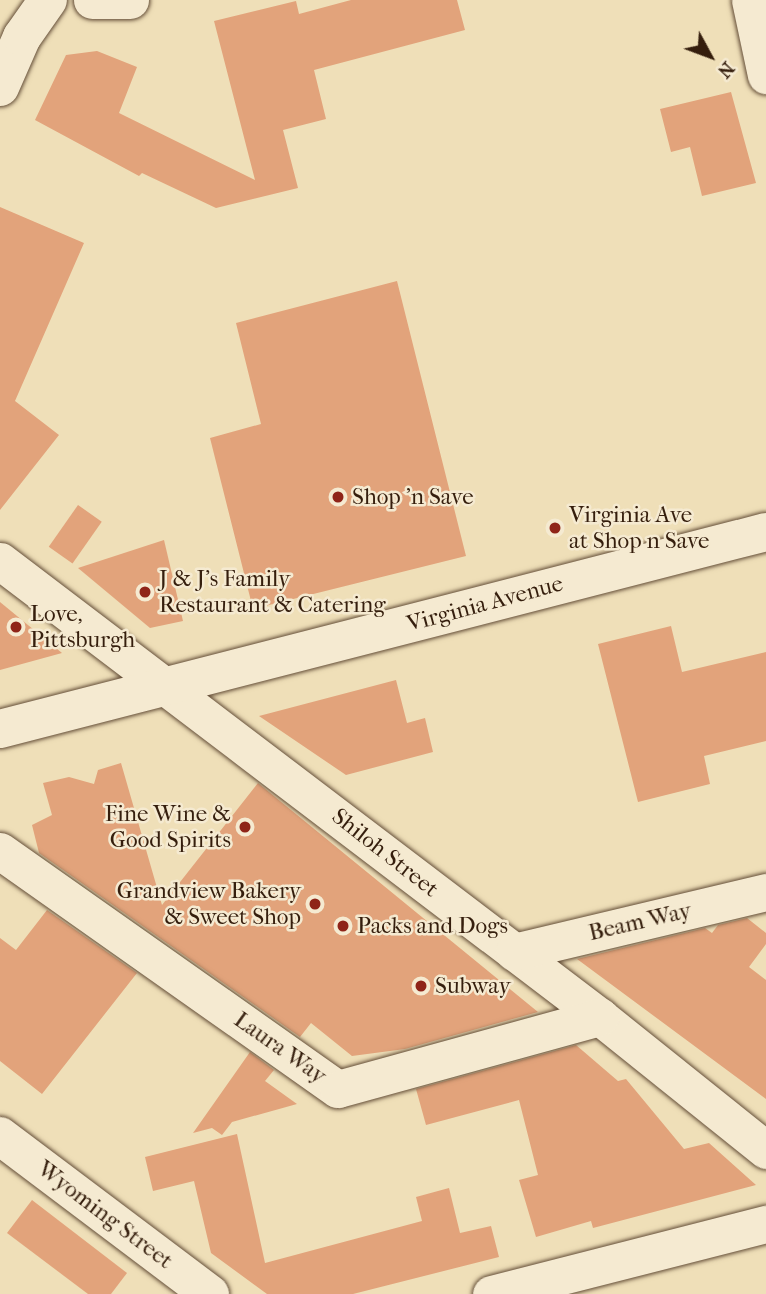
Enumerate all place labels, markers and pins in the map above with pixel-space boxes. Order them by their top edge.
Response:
place label: Shop 'n Save [352,483,474,511]
marker: Shop 'n Save [330,489,346,505]
place label: Virginia Ave at Shop n Save [569,501,709,555]
marker: Virginia Ave at Shop n Save [547,520,563,536]
place label: J & J's Family Restaurant & Catering [159,565,386,619]
marker: J & J's Family Restaurant & Catering [137,584,153,600]
place label: Love, Pittsburgh [30,600,135,654]
marker: Love, Pittsburgh [8,619,24,635]
place label: Fine Wine & Good Spirits [105,800,231,854]
marker: Fine Wine & Good Spirits [237,819,253,835]
place label: Grandview Bakery & Sweet Shop [117,877,301,931]
marker: Grandview Bakery & Sweet Shop [307,896,323,912]
place label: Packs and Dogs [357,912,508,940]
marker: Packs and Dogs [335,918,351,934]
place label: Subway [435,972,511,1000]
marker: Subway [413,978,429,994]

